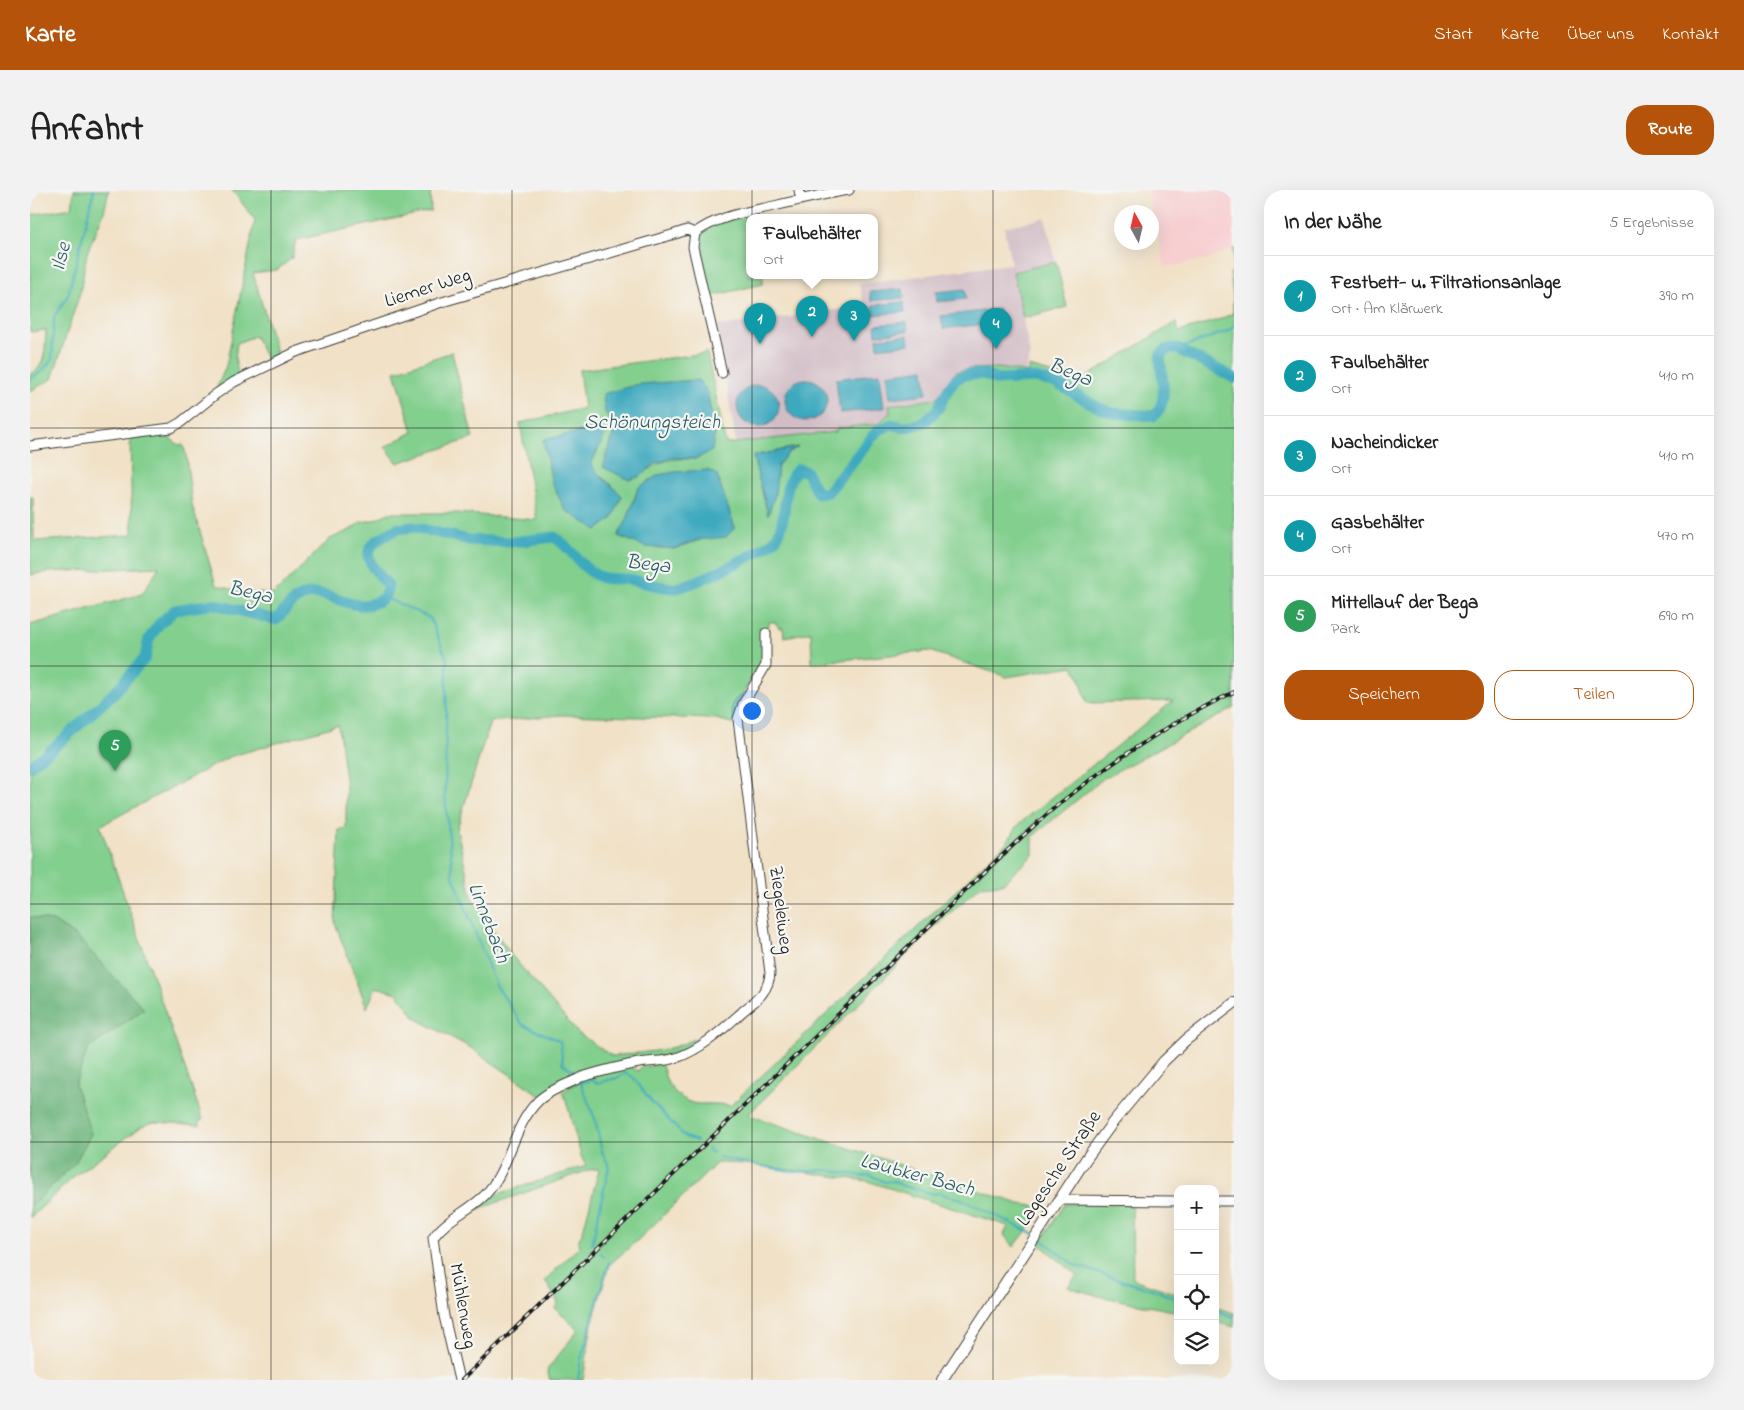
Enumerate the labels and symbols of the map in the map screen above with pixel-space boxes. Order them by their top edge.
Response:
north arrow [1114,205,1159,250]
water label: Ilse [44,238,80,274]
street label: Liemer Weg [381,261,475,318]
pin: 2 [796,296,828,337]
pin: 3 [838,300,870,341]
pin: 1 [744,303,776,344]
pin: 4 [980,308,1012,349]
water label: Bega [1043,351,1097,396]
water label: Schönungsteich [584,408,721,439]
water label: Bega [624,547,672,584]
water label: Bega [225,573,276,614]
your location [739,698,765,724]
pin: 5 [99,730,131,771]
street label: Ziegeleiweg [759,864,800,956]
water label: Linnebach [459,879,517,968]
street label: Lagesche Straße [1010,1105,1111,1233]
water label: Laubker Bach [857,1146,978,1206]
street label: Mühlenweg [439,1261,484,1351]

